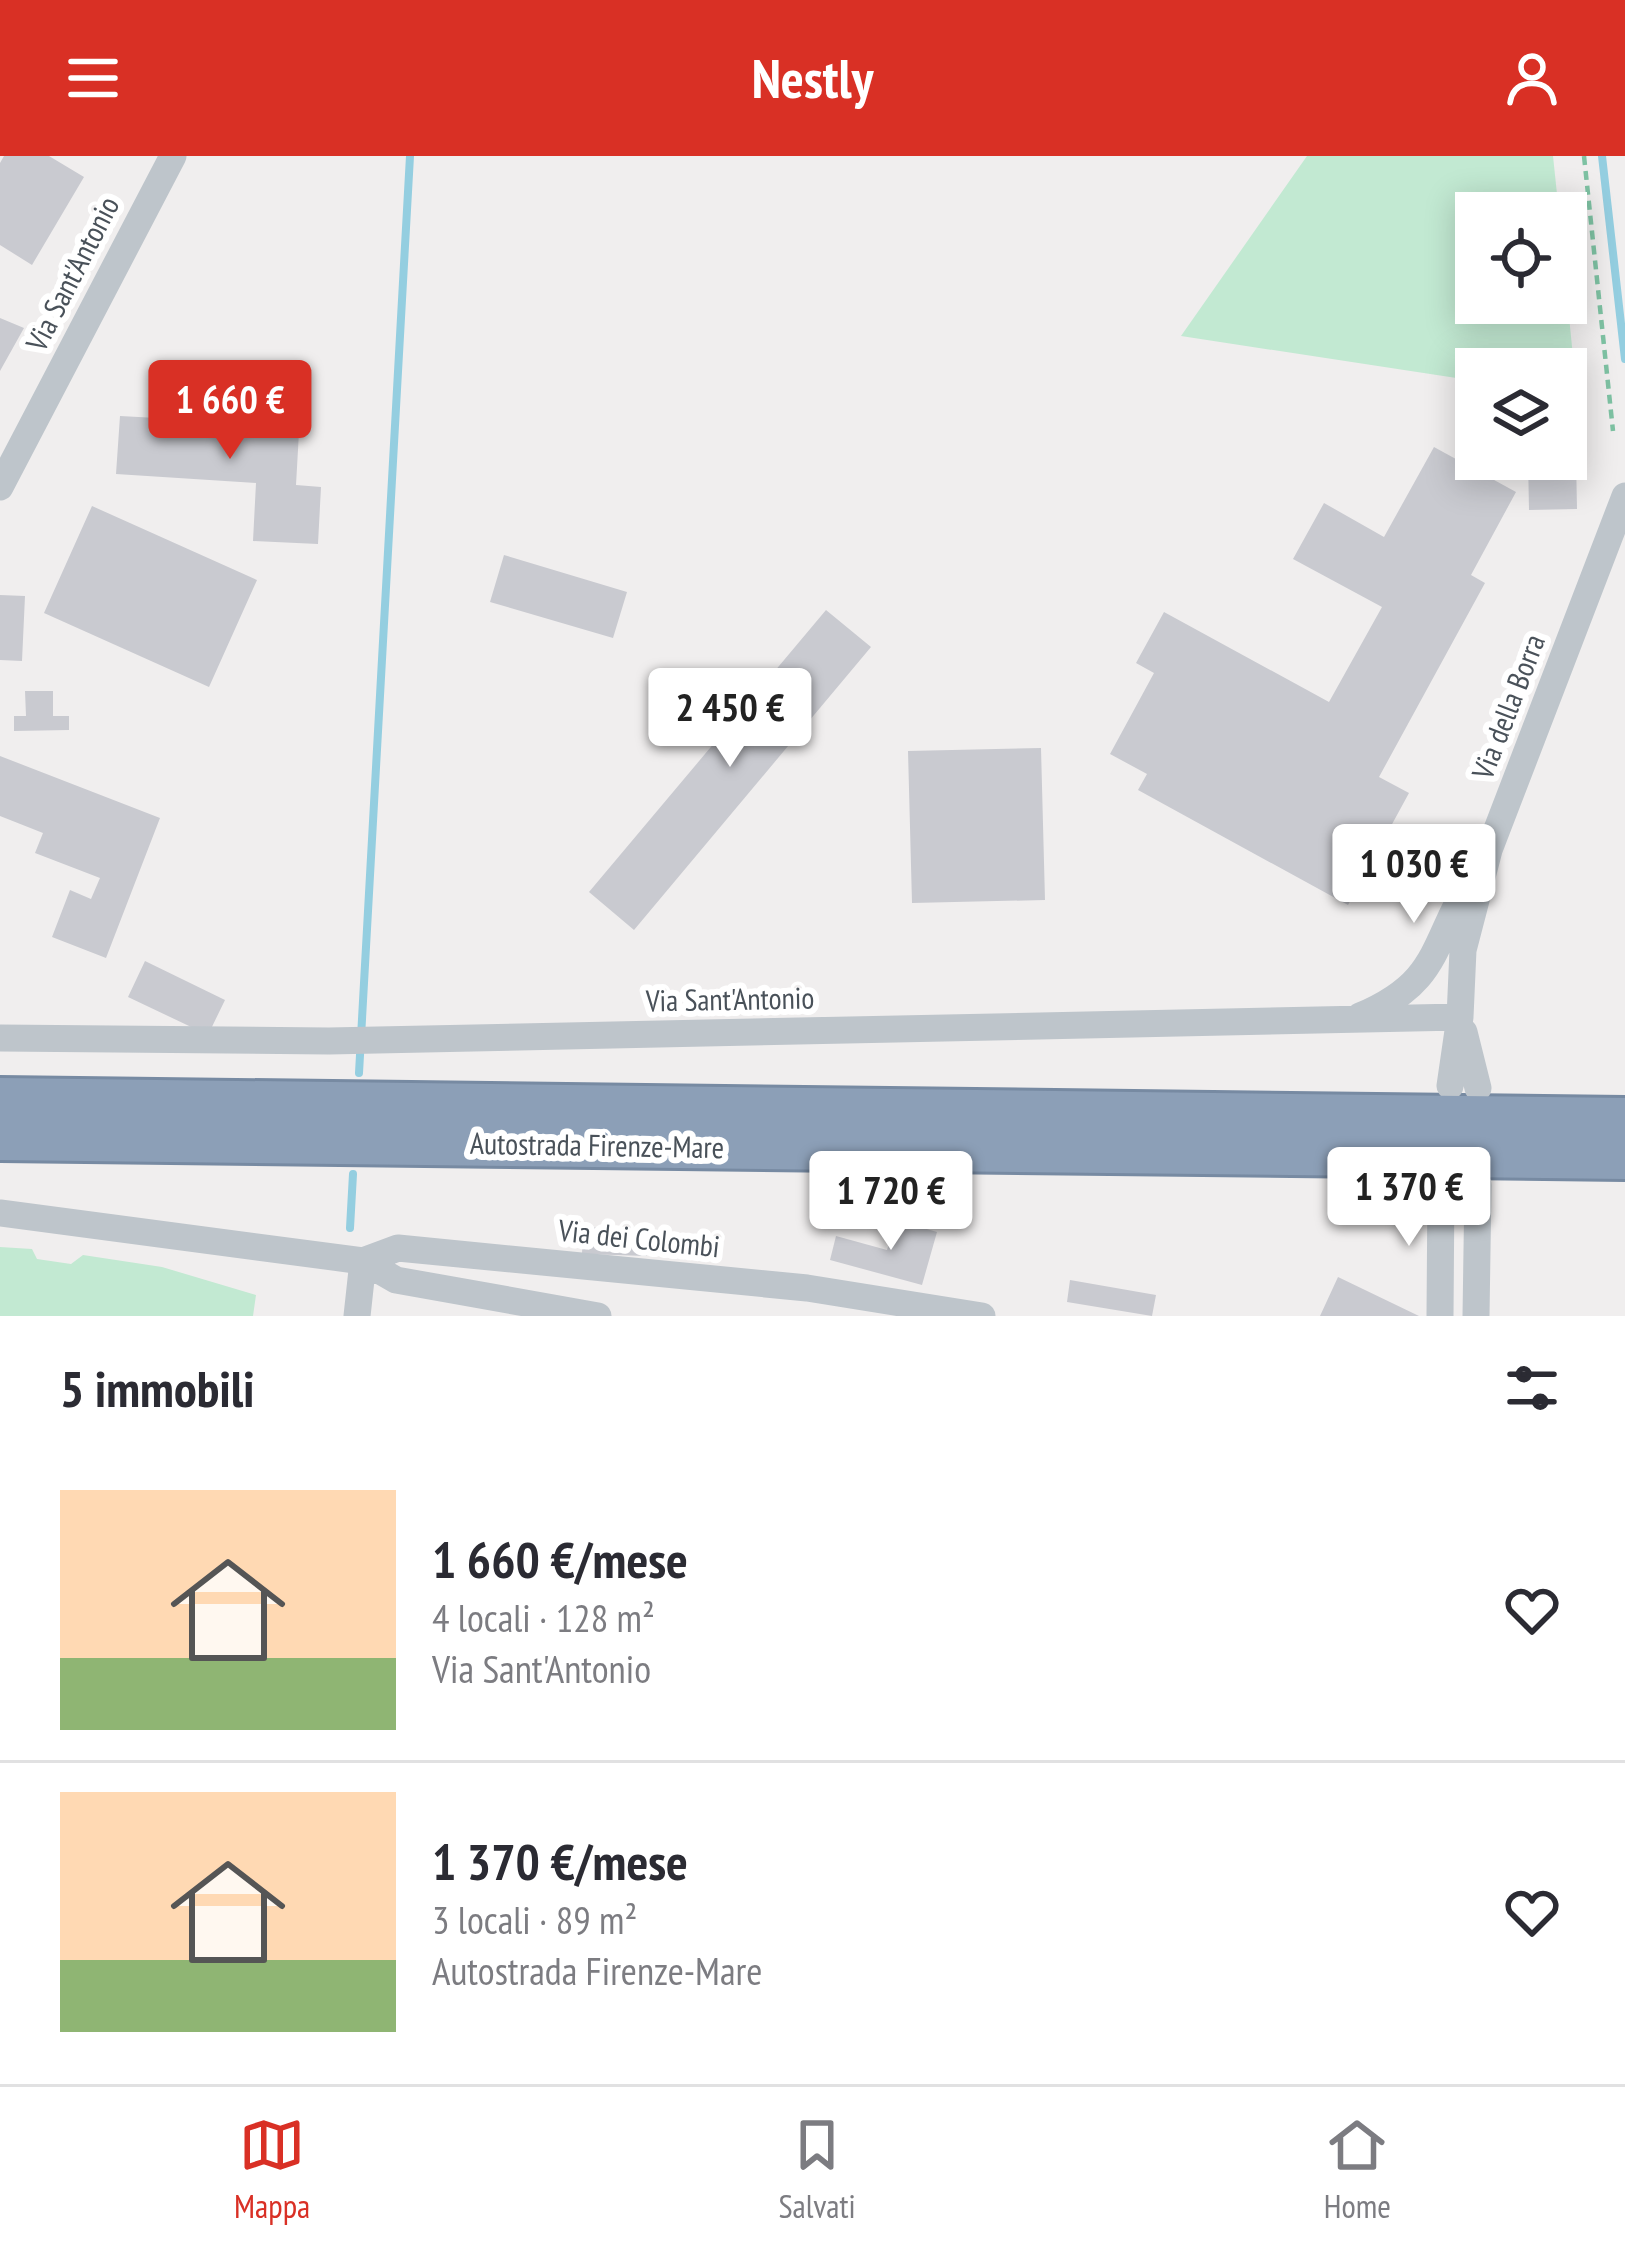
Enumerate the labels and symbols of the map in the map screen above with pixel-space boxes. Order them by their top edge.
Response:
street label: Via Sant'Antonio [16,189,127,358]
pin: 1 660 € [119,360,341,462]
street label: Via della Borra [1462,629,1553,785]
pin: 2 450 € [619,668,841,770]
pin: 1 030 € [1303,824,1525,926]
street label: Via Sant'Antonio [644,978,815,1019]
street label: Autostrada Firenze-Mare [470,1123,724,1166]
pin: 1 370 € [1298,1147,1520,1249]
pin: 1 720 € [780,1151,1002,1253]
street label: Via dei Colombi [556,1210,722,1265]

